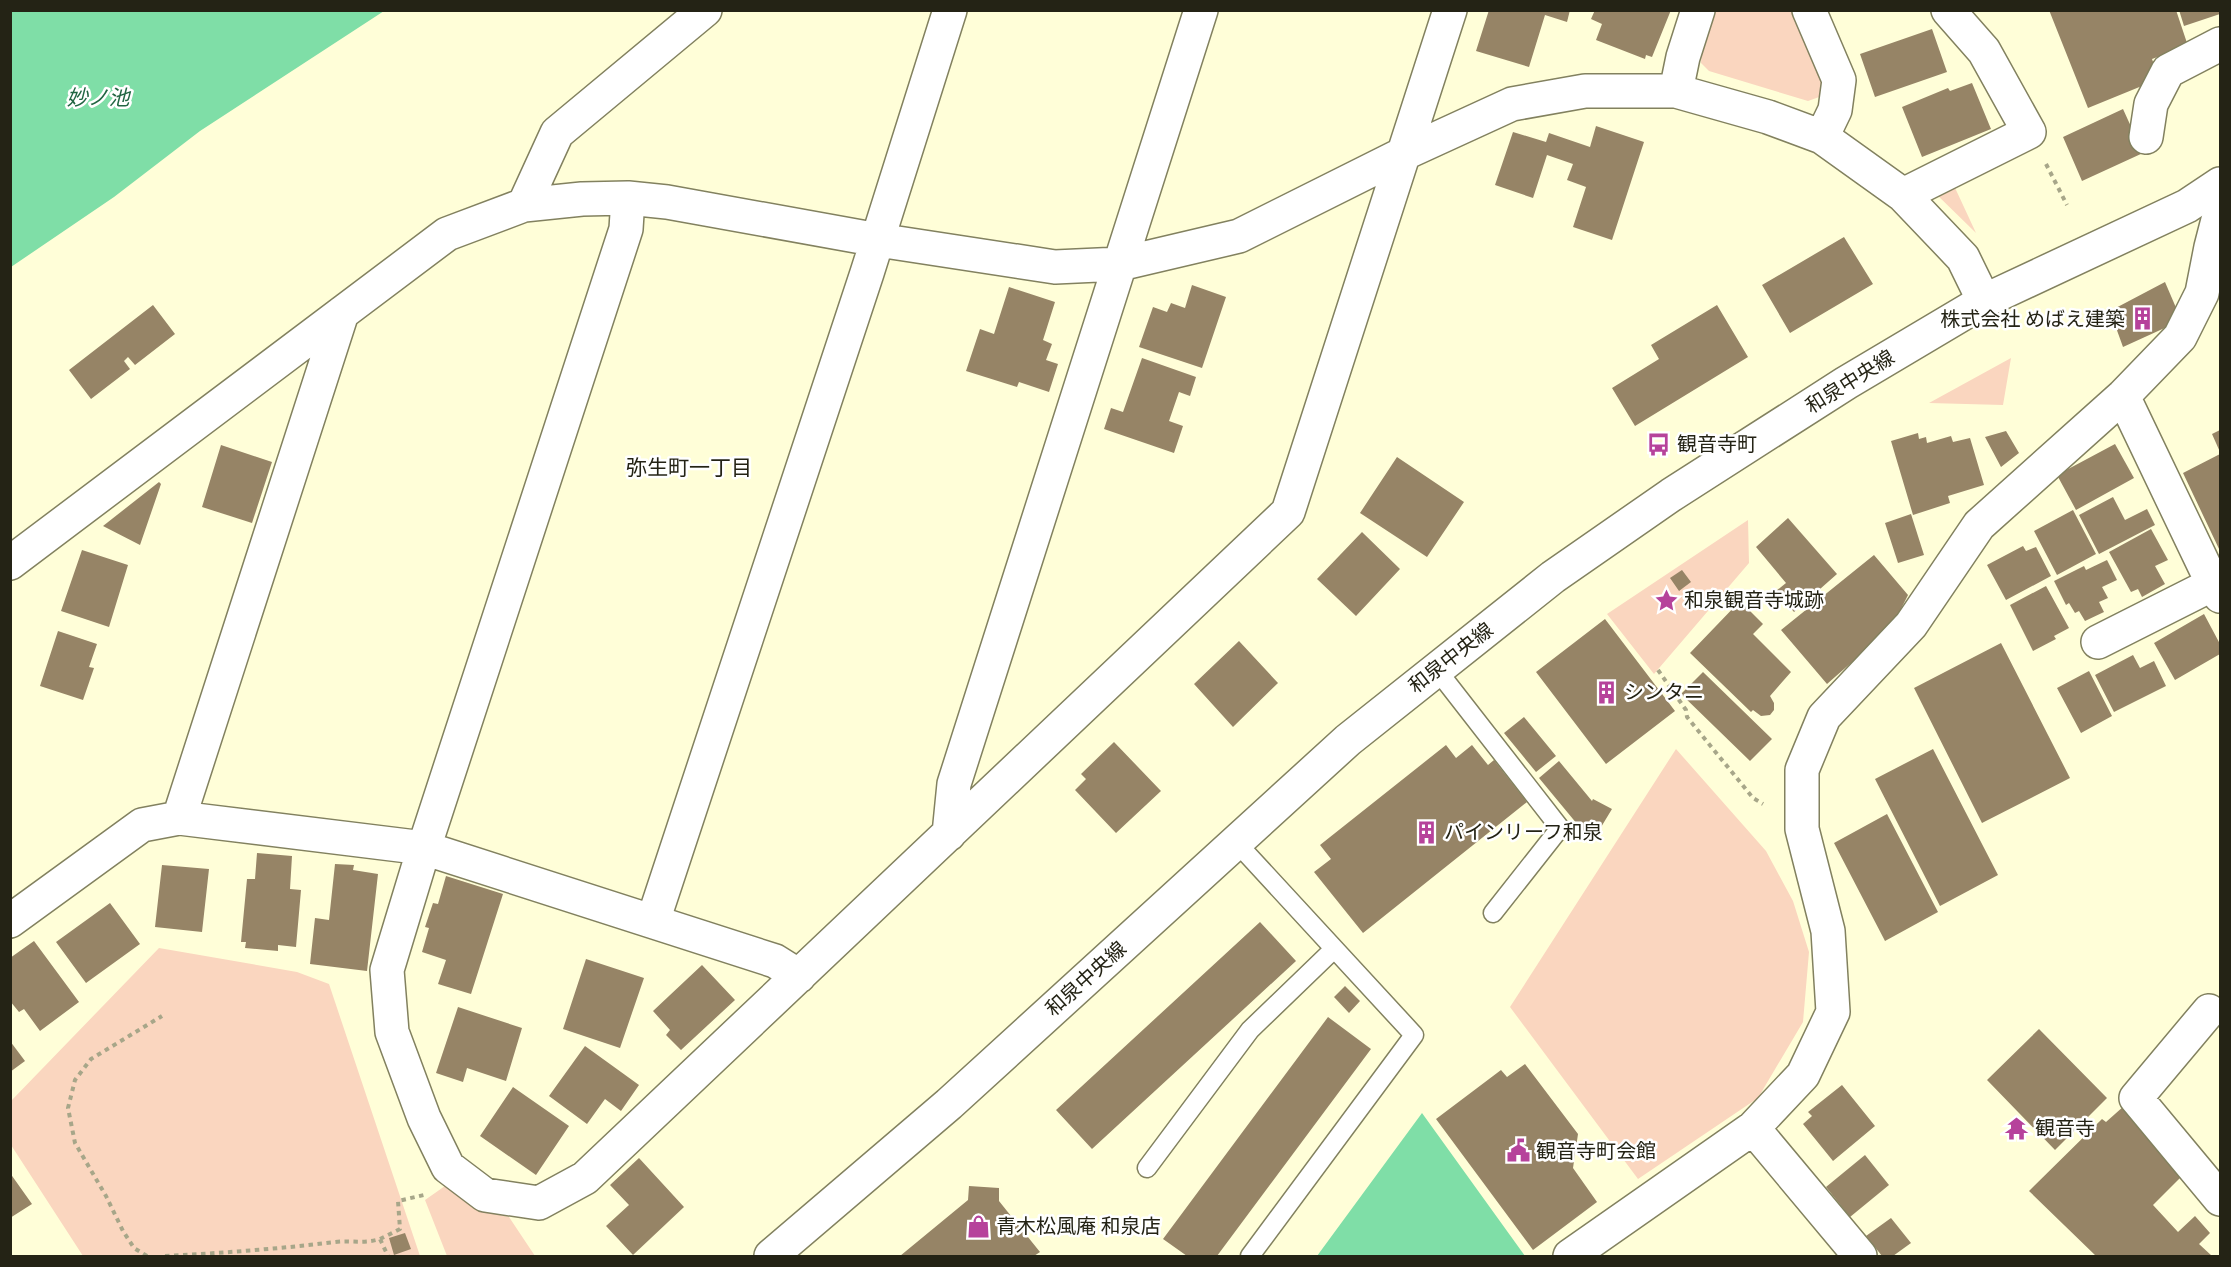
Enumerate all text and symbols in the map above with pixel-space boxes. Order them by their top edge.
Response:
water label: 妙ノ池 [67,86,131,110]
building icon: 株式会社 めばえ建築 [2130,306,2156,332]
place label: 株式会社 めばえ建築 [1940,308,2125,331]
street label: 和泉中央線 [1802,346,1898,418]
bus stop icon: 観音寺町 [1646,431,1672,457]
place label: 観音寺町 [1677,433,1757,456]
district label: 弥生町一丁目 [626,456,752,480]
place icon: 和泉観音寺城跡 [1653,587,1679,613]
place label: 和泉観音寺城跡 [1684,589,1824,612]
street label: 和泉中央線 [1405,618,1497,698]
building icon: シンタニ [1593,679,1619,705]
place label: シンタニ [1624,681,1704,704]
building icon: パインリーフ和泉 [1413,819,1439,845]
place label: パインリーフ和泉 [1444,821,1603,844]
street label: 和泉中央線 [1041,937,1131,1021]
temple icon: 観音寺 [2004,1115,2030,1141]
place label: 観音寺 [2035,1117,2095,1140]
public building icon: 観音寺町会館 [1505,1138,1531,1164]
place label: 観音寺町会館 [1536,1140,1656,1163]
shop icon: 青木松風庵 和泉店 [965,1213,991,1239]
place label: 青木松風庵 和泉店 [996,1215,1161,1238]

